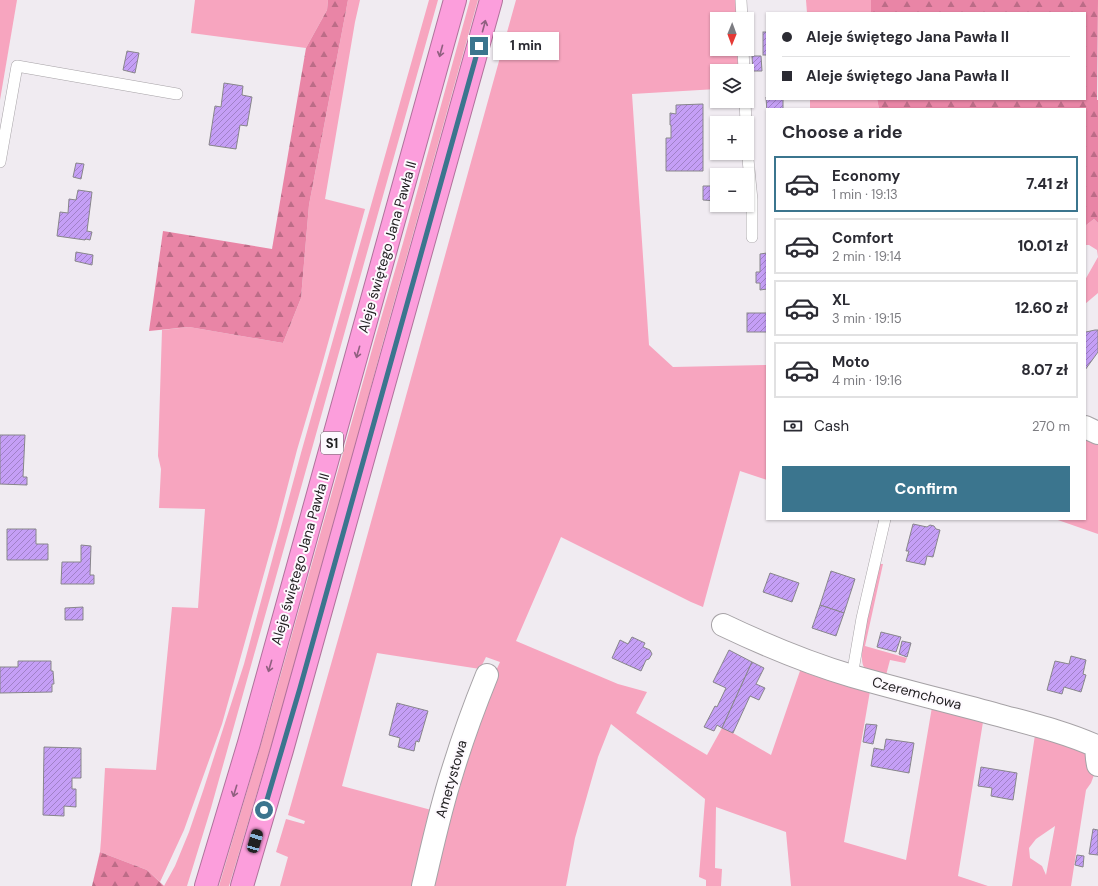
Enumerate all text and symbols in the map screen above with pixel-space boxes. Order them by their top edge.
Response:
north arrow [710,12,754,56]
map controls [710,12,754,212]
one-way arrow [481,20,488,33]
text: Aleje świętego Jana Pawła II [806,27,1009,47]
callout: 1 min [493,32,559,60]
route end [470,37,488,55]
text: 1 min [510,37,542,54]
one-way arrow [437,44,444,57]
button: layers [710,64,754,108]
text: Aleje świętego Jana Pawła II [806,66,1009,86]
button: + [710,116,754,160]
text: Choose a ride [782,120,903,144]
street label: Aleje świętego Jana Pawła II [354,159,420,335]
icon: car [784,166,820,202]
text: Economy [832,166,900,186]
button: − [710,168,754,212]
text: 7.41 zł [1026,174,1068,194]
text: 1 min · 19:13 [832,186,898,203]
icon: car [784,228,820,264]
text: Comfort [832,228,893,248]
text: 10.01 zł [1018,236,1068,256]
text: 2 min · 19:14 [832,248,901,265]
icon: car [784,290,820,326]
text: XL [832,290,850,310]
text: 12.60 zł [1015,298,1068,318]
text: 3 min · 19:15 [832,310,902,327]
one-way arrow [353,345,361,358]
icon: car [784,352,820,388]
text: Moto [832,352,870,372]
text: 8.07 zł [1021,360,1068,380]
text: 4 min · 19:16 [832,372,902,389]
icon: cash [782,415,804,437]
text: Cash [814,416,849,436]
text: 270 m [1032,418,1070,435]
road number: S1 [321,432,343,454]
button: Confirm [782,466,1070,512]
street label: Aleje świętego Jana Pawła II [267,471,333,647]
one-way arrow [266,659,273,672]
street label: Czeremchowa [870,672,964,714]
street label: Ametystowa [431,738,471,820]
one-way arrow [231,784,238,797]
route start [255,801,273,819]
car [246,828,264,854]

